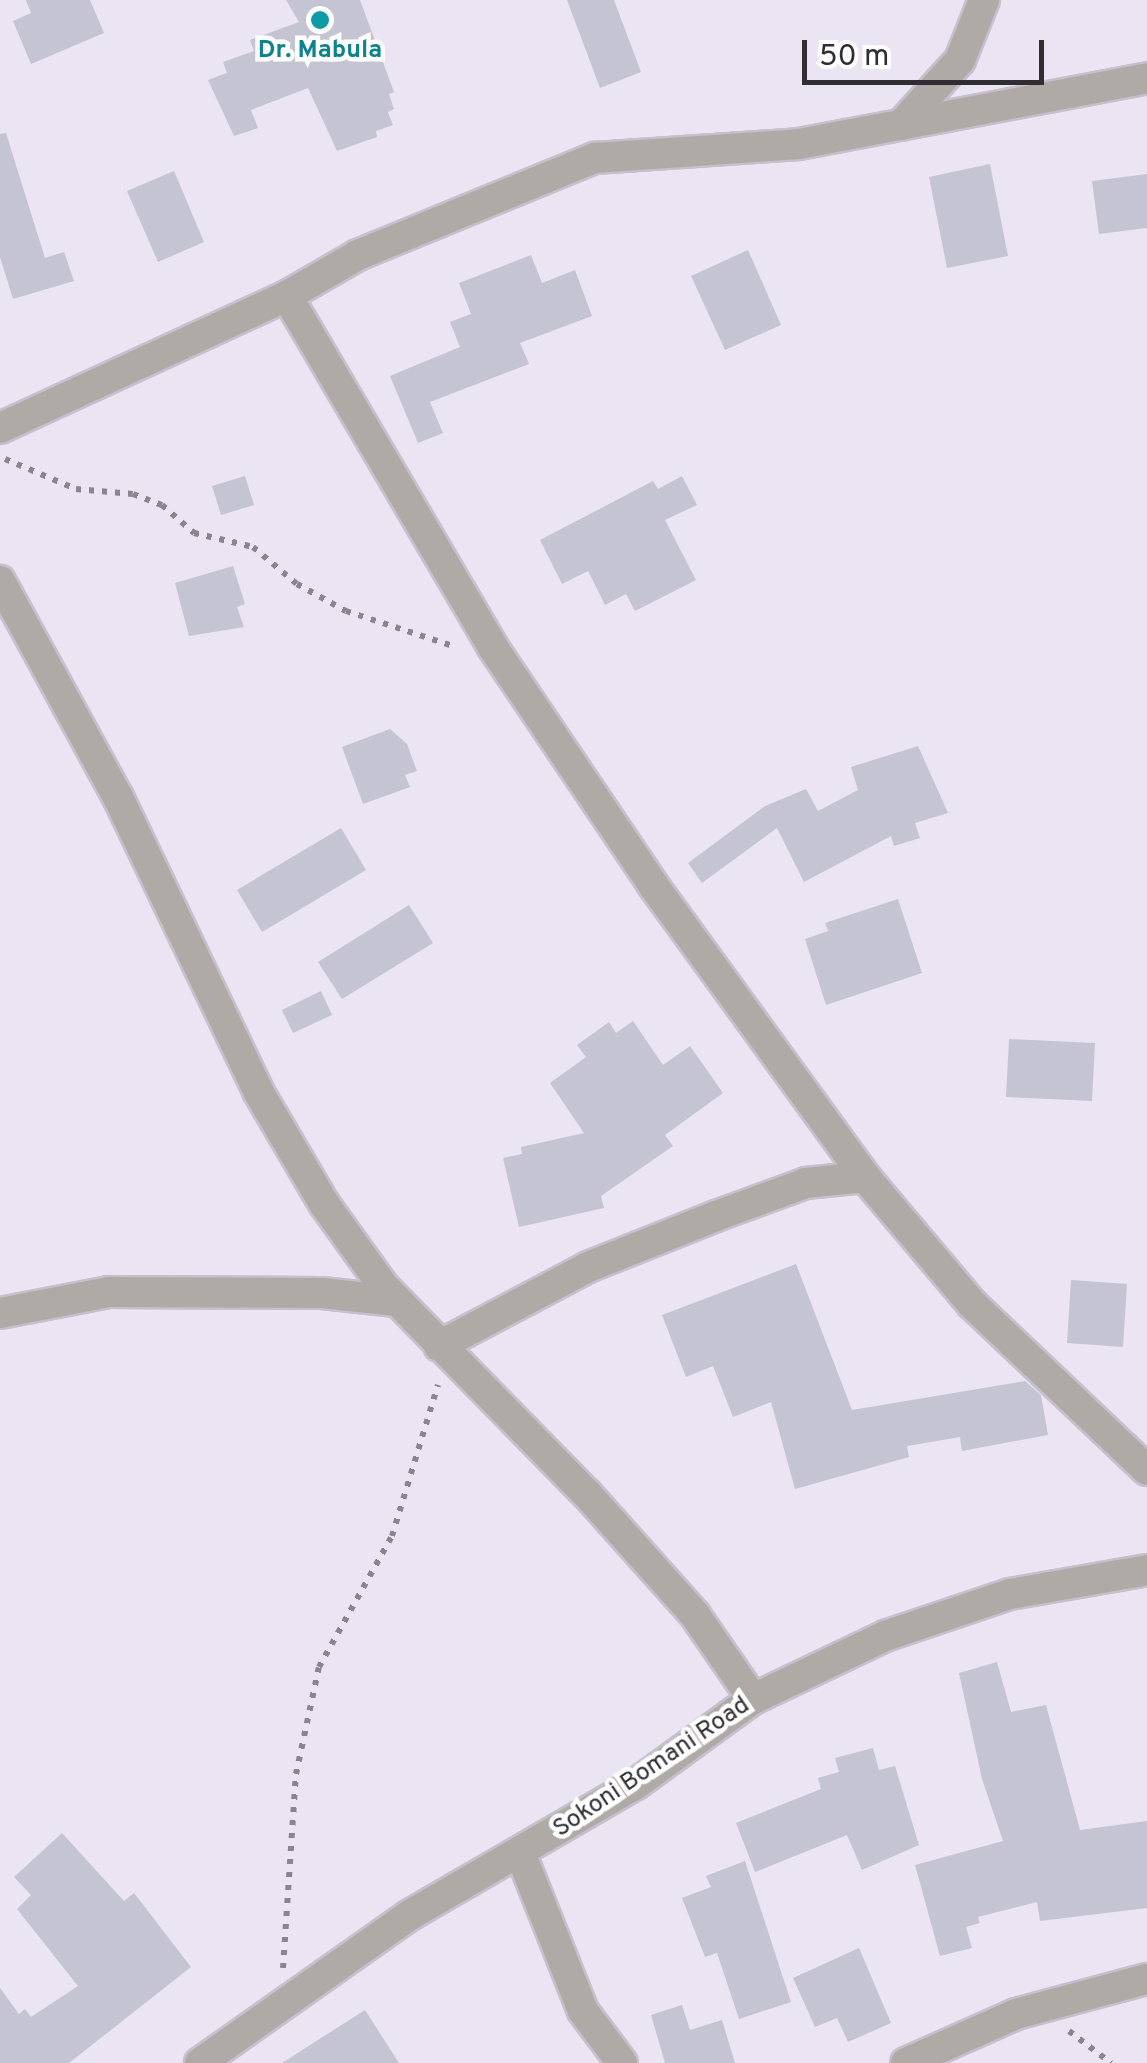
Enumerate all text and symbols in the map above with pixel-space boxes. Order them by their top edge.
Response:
marker: Dr. Mabula [309,9,331,31]
scale bar [807,20,1050,82]
place label: Dr. Mabula [258,36,382,66]
text: 50 m [819,39,889,76]
street label: Sokoni Bomani Road [548,1691,756,1845]

